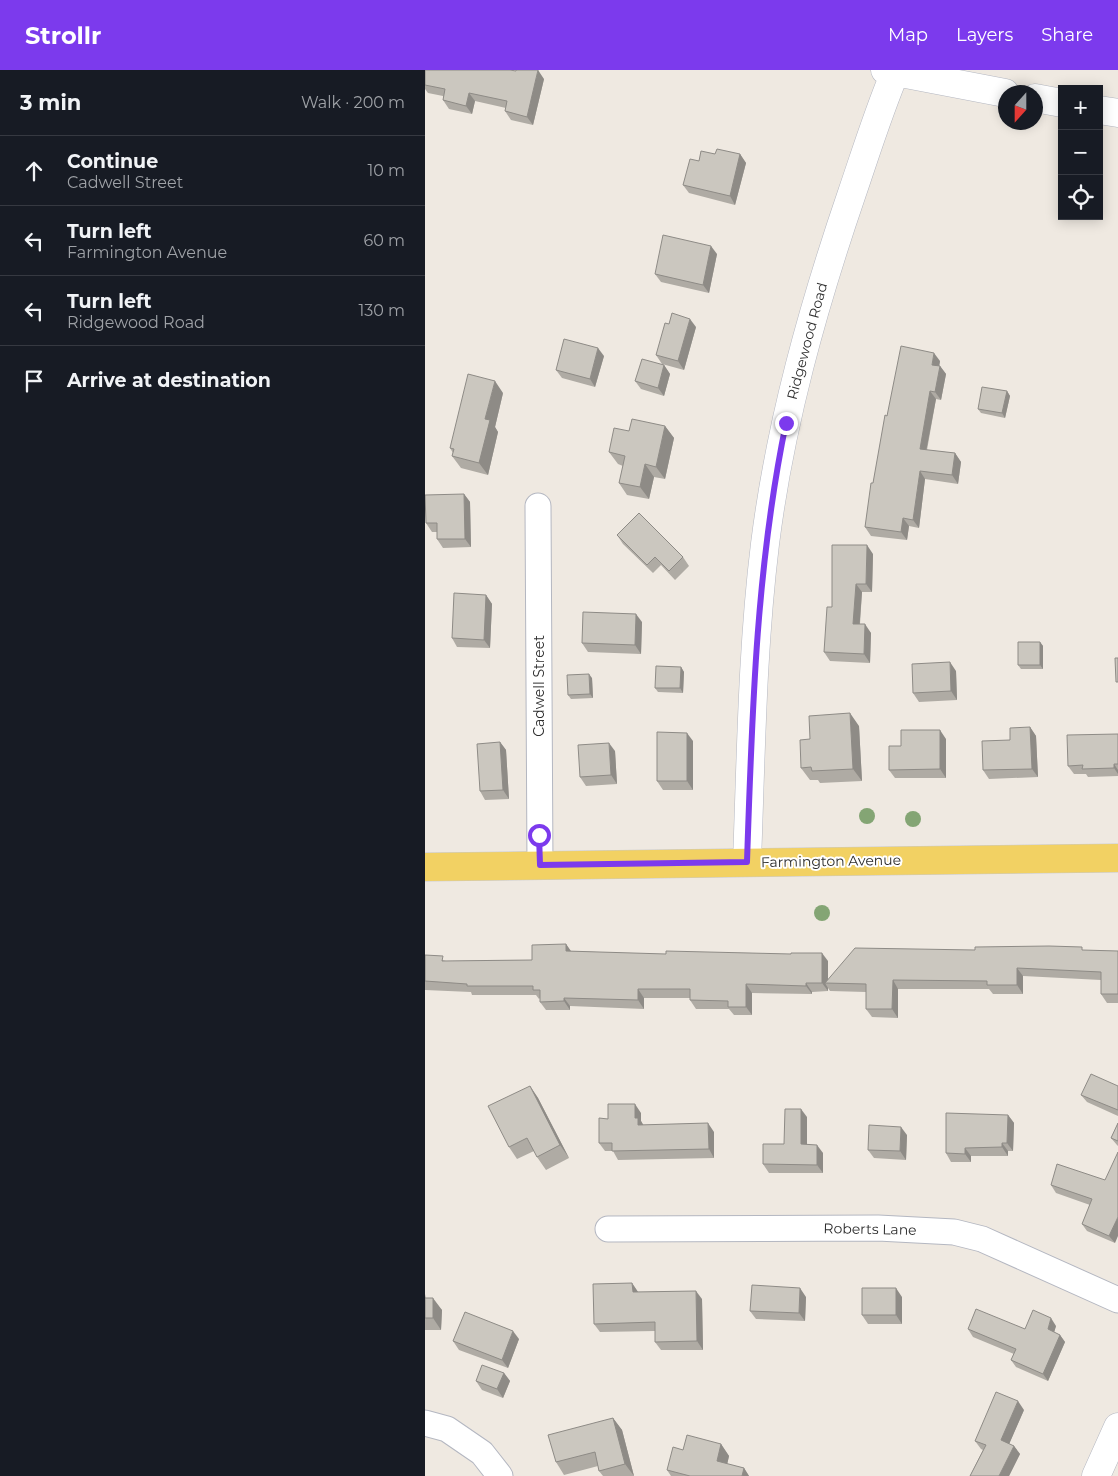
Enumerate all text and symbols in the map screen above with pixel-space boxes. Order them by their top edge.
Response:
text: Strollr [25,21,101,50]
text: Map [888,24,928,46]
text: Layers [956,24,1013,46]
text: Share [1041,24,1093,46]
north arrow [998,85,1043,130]
map controls [1058,85,1103,220]
button: + [1058,85,1103,130]
text: 3 min [20,90,81,115]
text: Walk · 200 m [301,93,405,112]
button: − [1058,130,1103,175]
text: Continue [67,150,158,173]
icon: ahead [20,157,48,185]
text: 10 m [367,161,405,180]
text: Cadwell Street [67,173,183,192]
button: locate [1058,175,1103,220]
text: Turn left [67,220,152,243]
icon: left [20,227,48,255]
text: 60 m [363,231,405,250]
text: Farmington Avenue [67,243,227,262]
street label: Ridgewood Road [783,280,831,402]
text: Turn left [67,290,152,313]
icon: left [20,297,48,325]
text: 130 m [358,301,405,320]
text: Ridgewood Road [67,313,205,332]
icon: arrive [20,367,48,395]
text: Arrive at destination [67,369,271,392]
route end [775,412,798,435]
street label: Cadwell Street [530,635,548,737]
route start [528,824,551,847]
street label: Farmington Avenue [761,851,901,871]
street label: Roberts Lane [823,1219,917,1239]

